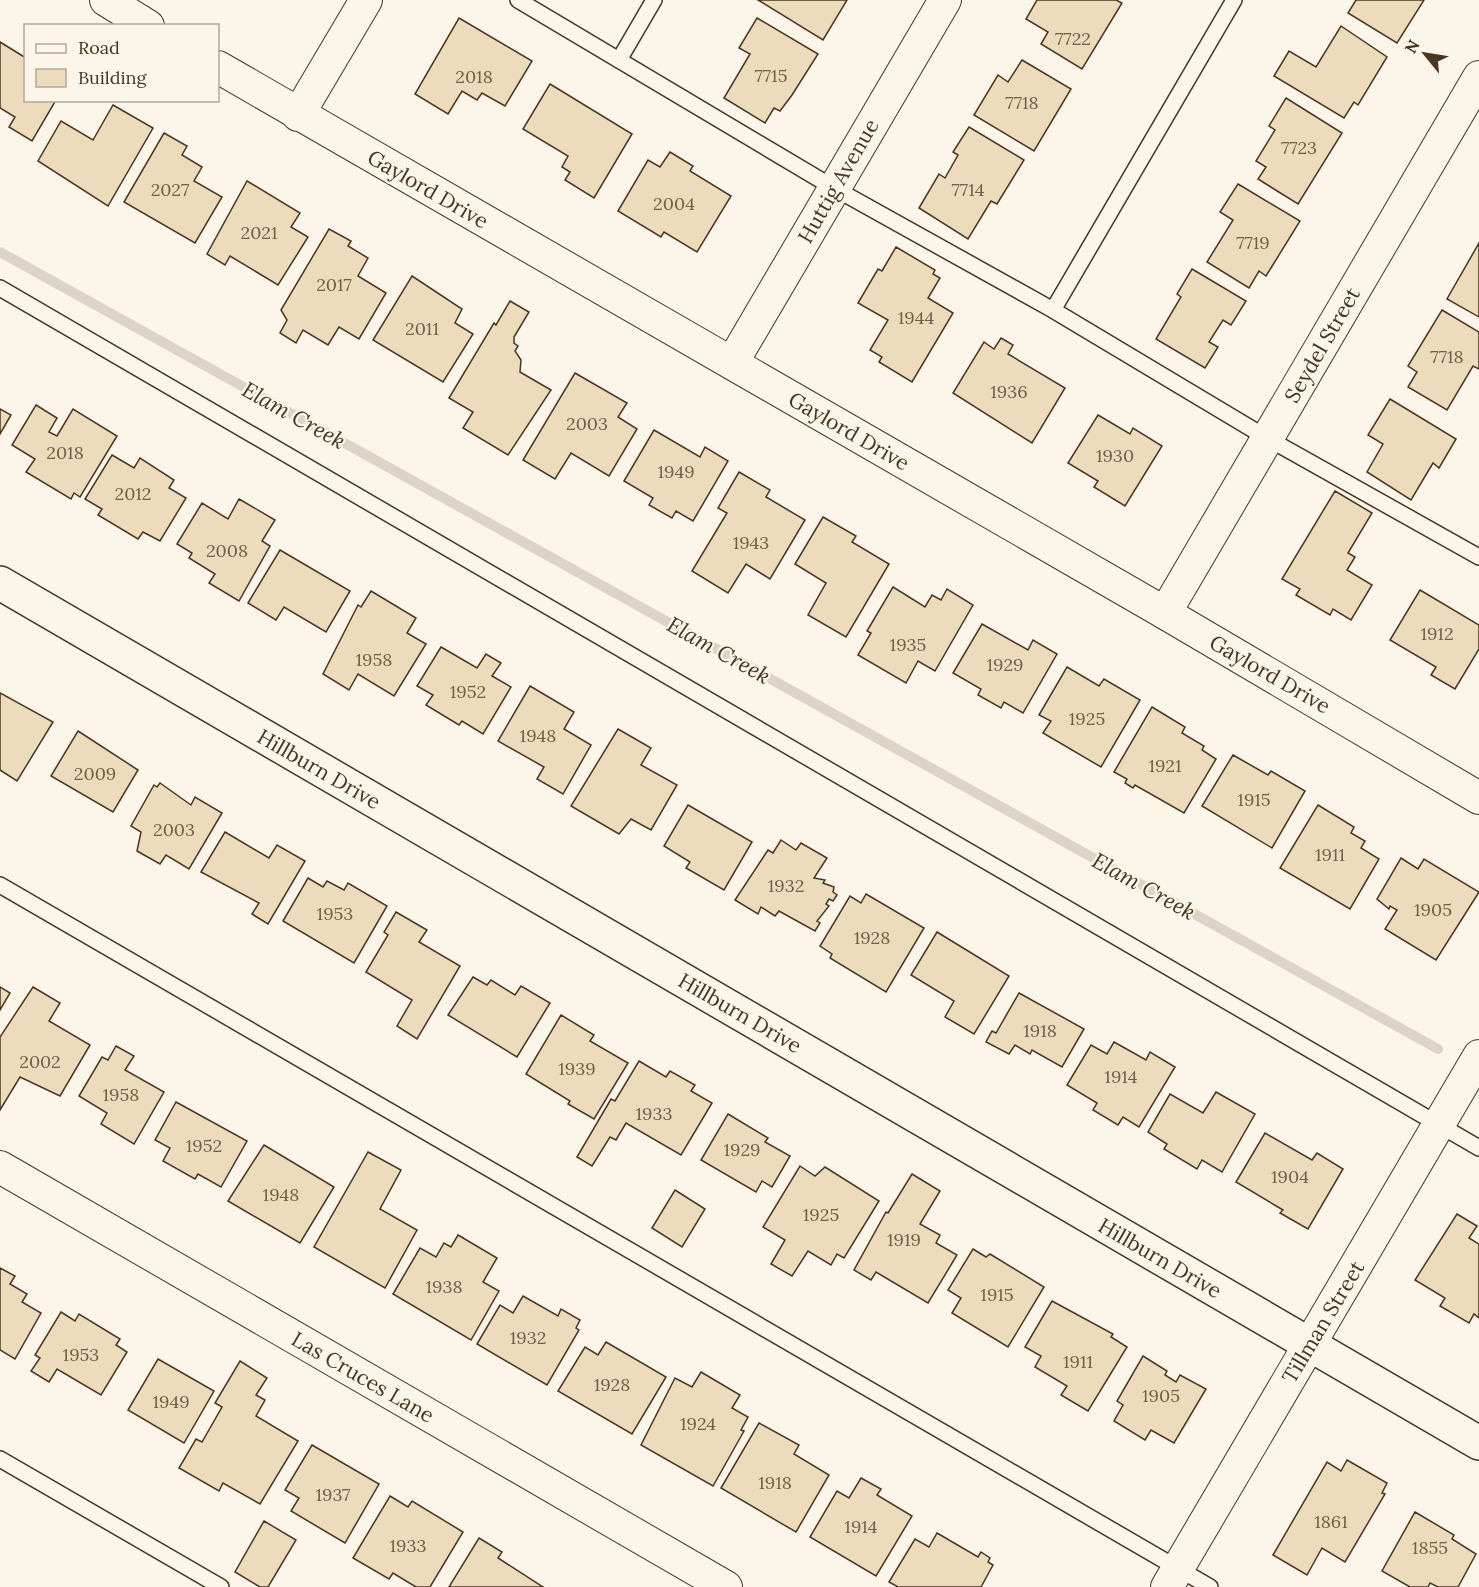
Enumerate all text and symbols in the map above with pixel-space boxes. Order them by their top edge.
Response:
legend [24,24,219,102]
north arrow [1395,24,1455,84]
house number: 7722 [1055,27,1091,50]
text: Road [78,36,120,59]
text: N [1400,36,1424,57]
house number: 7715 [755,64,787,87]
house number: 2018 [455,65,493,88]
text: Building [78,66,148,89]
house number: 7718 [1005,91,1039,114]
street label: Huttig Avenue [791,114,885,248]
house number: 7723 [1281,136,1317,159]
street label: Gaylord Drive [363,144,493,234]
house number: 2027 [151,178,189,201]
house number: 7714 [952,178,985,201]
house number: 2004 [653,192,695,215]
house number: 2021 [241,221,277,244]
house number: 7719 [1236,231,1270,254]
house number: 2017 [316,273,352,296]
street label: Seydel Street [1278,282,1366,408]
house number: 1944 [898,306,934,329]
house number: 2011 [405,317,439,340]
house number: 7718 [1430,345,1464,368]
water label: Elam Creek [237,375,351,455]
house number: 1936 [990,380,1028,403]
street label: Gaylord Drive [784,386,914,476]
house number: 2003 [566,412,608,435]
house number: 2018 [46,441,84,464]
house number: 1930 [1096,444,1134,467]
house number: 1949 [657,460,695,483]
house number: 2012 [114,482,152,505]
house number: 1943 [733,531,769,554]
house number: 2008 [206,539,248,562]
water label: Elam Creek [662,610,776,690]
house number: 1912 [1420,622,1454,645]
street label: Gaylord Drive [1205,629,1335,719]
house number: 1935 [890,633,926,656]
house number: 1958 [356,648,392,671]
house number: 1929 [986,653,1024,676]
house number: 1952 [450,680,486,703]
house number: 1925 [1069,707,1105,730]
street label: Hillburn Drive [252,723,386,815]
house number: 1948 [520,724,556,747]
house number: 1921 [1148,754,1182,777]
house number: 2009 [74,762,116,785]
house number: 1915 [1237,788,1271,811]
house number: 2003 [153,818,195,841]
house number: 1911 [1315,843,1345,866]
water label: Elam Creek [1087,846,1201,926]
house number: 1932 [768,874,804,897]
house number: 1905 [1414,898,1452,921]
house number: 1953 [317,902,353,925]
house number: 1928 [854,926,890,949]
street label: Hillburn Drive [673,967,807,1059]
house number: 1918 [1023,1019,1057,1042]
house number: 2002 [19,1050,61,1073]
house number: 1939 [558,1057,596,1080]
house number: 1914 [1104,1065,1138,1088]
house number: 1958 [103,1083,139,1106]
house number: 1933 [635,1102,673,1125]
house number: 1952 [186,1134,222,1157]
house number: 1929 [723,1138,761,1161]
house number: 1904 [1271,1165,1309,1188]
house number: 1948 [263,1183,299,1206]
house number: 1925 [803,1203,839,1226]
street label: Hillburn Drive [1093,1212,1227,1304]
house number: 1919 [887,1228,921,1251]
street label: Tillman Street [1276,1255,1371,1388]
house number: 1938 [425,1275,463,1298]
house number: 1915 [980,1283,1014,1306]
street label: Las Cruces Lane [287,1325,439,1429]
house number: 1932 [510,1326,546,1349]
house number: 1953 [63,1343,99,1366]
house number: 1911 [1063,1350,1093,1373]
house number: 1928 [594,1373,630,1396]
house number: 1905 [1142,1384,1180,1407]
house number: 1949 [152,1390,190,1413]
house number: 1924 [680,1412,716,1435]
house number: 1918 [758,1471,792,1494]
house number: 1937 [316,1483,350,1506]
house number: 1861 [1314,1510,1348,1533]
house number: 1914 [844,1515,878,1538]
house number: 1933 [389,1534,427,1557]
house number: 1855 [1412,1536,1448,1559]

